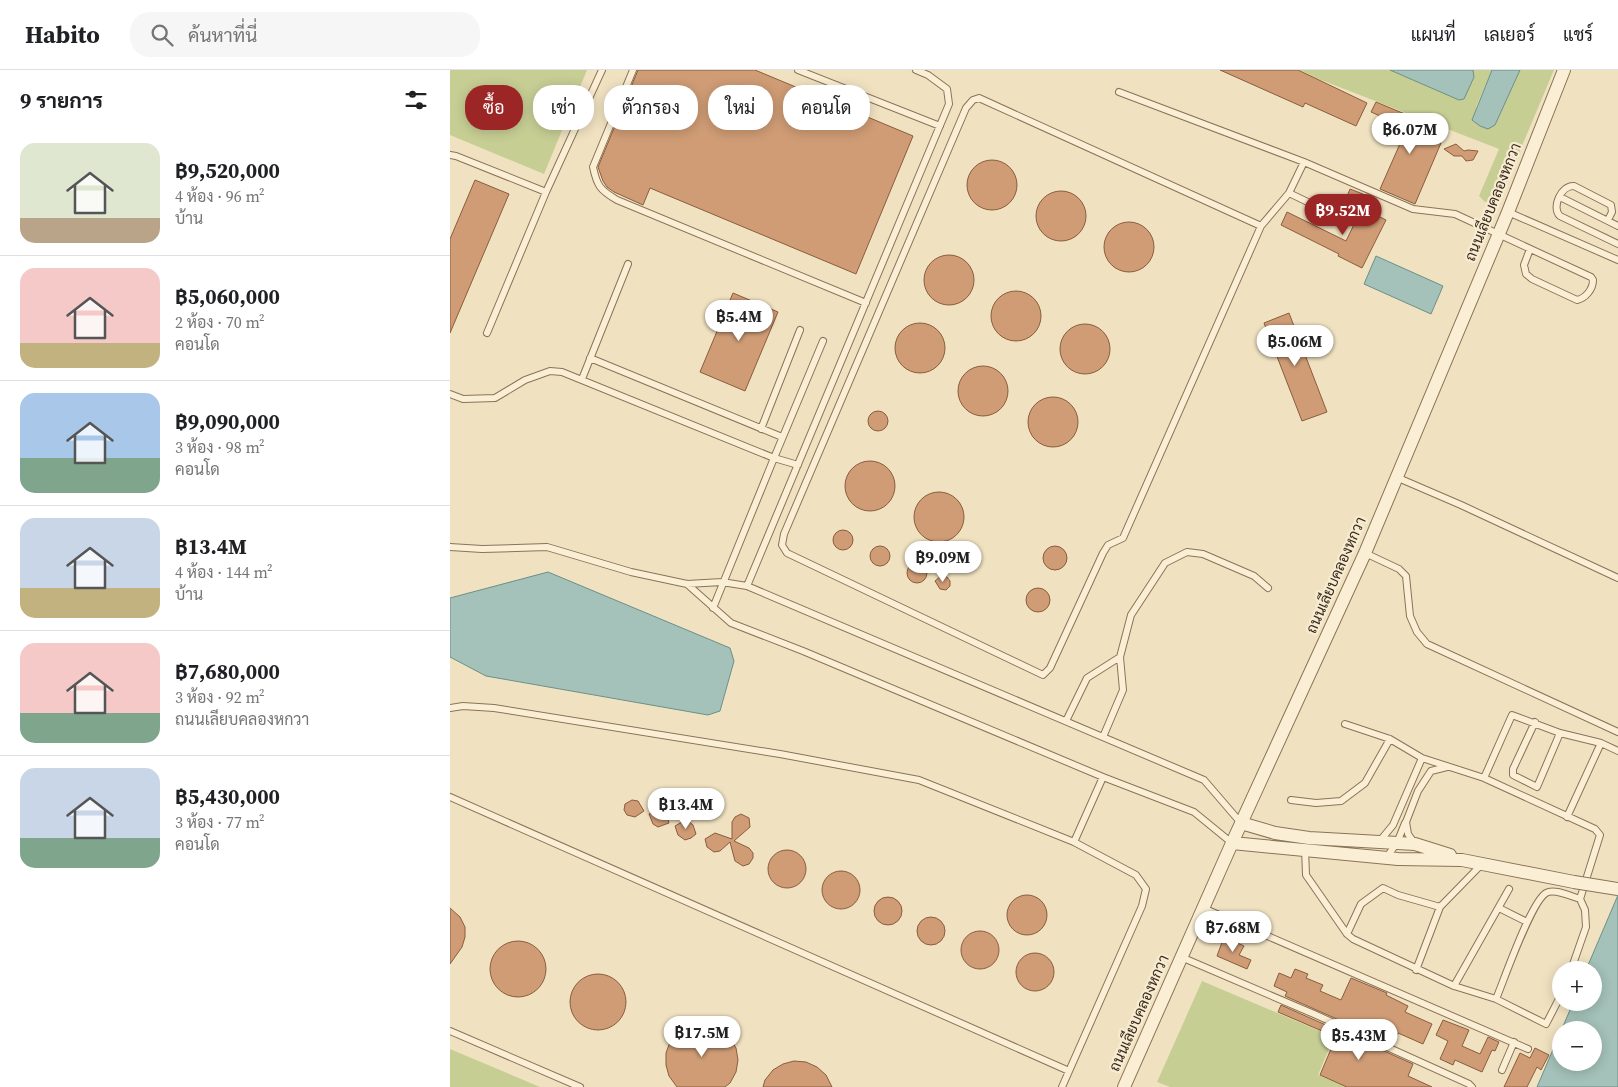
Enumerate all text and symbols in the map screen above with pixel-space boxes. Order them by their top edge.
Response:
search box [130,12,480,57]
text: Habito [25,18,100,51]
icon: search [148,21,176,49]
text: ค้นหาที่นี่ [188,22,257,48]
text: แผนที่ [1411,22,1456,47]
text: เลเยอร์ [1484,22,1535,47]
text: แชร์ [1563,22,1593,47]
chip: ซื้อ [465,85,523,130]
chip: เช่า [533,85,594,130]
chip: ตัวกรอง [604,85,698,130]
chip: ใหม่ [708,85,773,130]
chip: คอนโด [783,85,870,130]
text: 9 รายการ [20,86,103,115]
icon: filters [402,86,430,114]
pin: ฿6.07M [1369,112,1451,155]
text: ฿6.07M [1383,118,1437,140]
street label: ถนนเลียบคลองหกวา [1459,139,1526,264]
text: ฿9,520,000 [175,156,280,185]
icon: home [60,163,120,223]
text: 4 ห้อง · 96 m² [175,185,265,207]
pin: ฿9.52M [1302,194,1384,236]
text: ฿9.52M [1316,199,1370,221]
text: บ้าน [175,207,203,229]
text: ฿5,060,000 [175,282,280,311]
icon: home [60,288,120,348]
pin: ฿5.4M [704,300,774,342]
text: ฿5.4M [716,305,762,327]
text: 2 ห้อง · 70 m² [175,311,265,333]
pin: ฿5.06M [1254,324,1336,367]
text: ฿5.06M [1268,330,1322,352]
text: คอนโด [175,333,220,355]
text: ฿9,090,000 [175,407,280,436]
icon: home [60,413,120,473]
text: 3 ห้อง · 98 m² [175,436,265,458]
text: คอนโด [175,458,220,480]
street label: ถนนเลียบคลองหกวา [1300,513,1371,637]
text: ฿13.4M [175,532,247,561]
icon: home [60,538,120,598]
pin: ฿9.09M [902,540,984,583]
text: ฿9.09M [916,546,970,568]
text: 4 ห้อง · 144 m² [175,561,273,583]
text: บ้าน [175,583,203,605]
text: ฿7,680,000 [175,657,280,686]
icon: home [60,663,120,723]
text: 3 ห้อง · 92 m² [175,686,265,708]
text: ถนนเลียบคลองหกวา [175,708,309,730]
text: ฿5,430,000 [175,782,280,811]
icon: home [60,788,120,848]
pin: ฿13.4M [645,788,727,830]
text: ฿13.4M [659,793,713,815]
text: 3 ห้อง · 77 m² [175,811,265,833]
text: คอนโด [175,833,220,855]
pin: ฿7.68M [1192,910,1274,953]
text: ฿7.68M [1206,916,1260,938]
street label: ถนนเลียบคลองหกวา [1103,951,1174,1075]
map controls [1552,961,1602,1071]
button: + [1552,961,1602,1011]
pin: ฿17.5M [661,1016,743,1058]
pin: ฿5.43M [1318,1018,1400,1061]
text: ฿17.5M [675,1021,729,1043]
button: − [1552,1021,1602,1071]
text: ฿5.43M [1332,1024,1386,1046]

